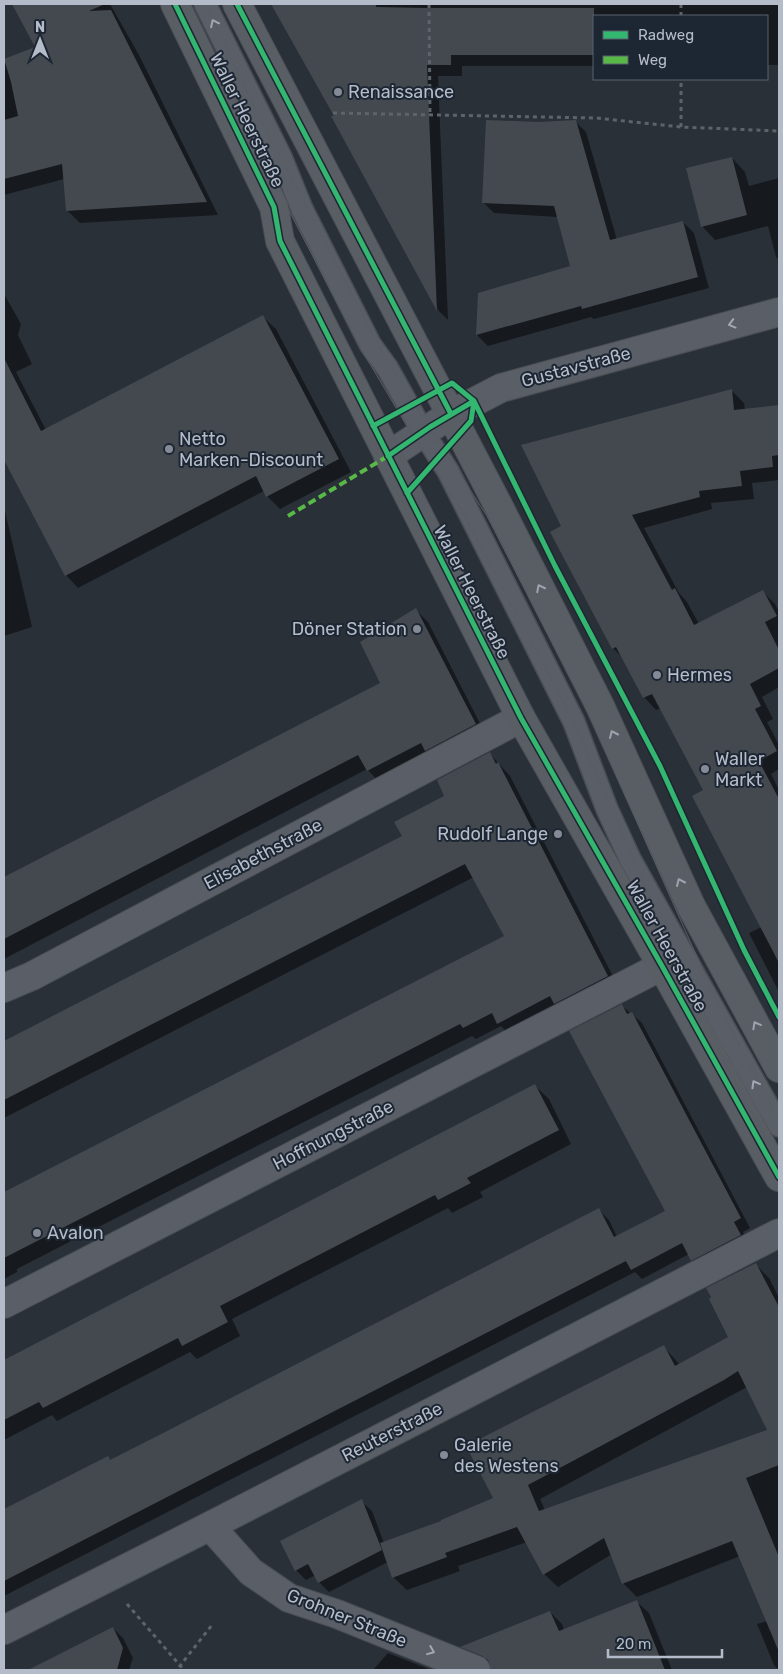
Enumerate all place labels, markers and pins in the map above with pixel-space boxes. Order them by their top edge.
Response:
place label: Renaissance [348,81,454,103]
marker: Renaissance [332,86,344,98]
place label: Netto Marken-Discount [179,428,323,471]
marker: Netto Marken-Discount [163,443,175,455]
place label: Döner Station [292,618,407,640]
marker: Döner Station [411,623,423,635]
place label: Hermes [667,664,732,686]
marker: Hermes [651,669,663,681]
place label: Waller Markt [715,748,765,791]
marker: Waller Markt [699,763,711,775]
place label: Rudolf Lange [437,823,548,845]
marker: Rudolf Lange [552,828,564,840]
place label: Avalon [47,1222,104,1244]
marker: Avalon [31,1227,43,1239]
place label: Galerie des Westens [454,1434,559,1477]
marker: Galerie des Westens [438,1449,450,1461]

